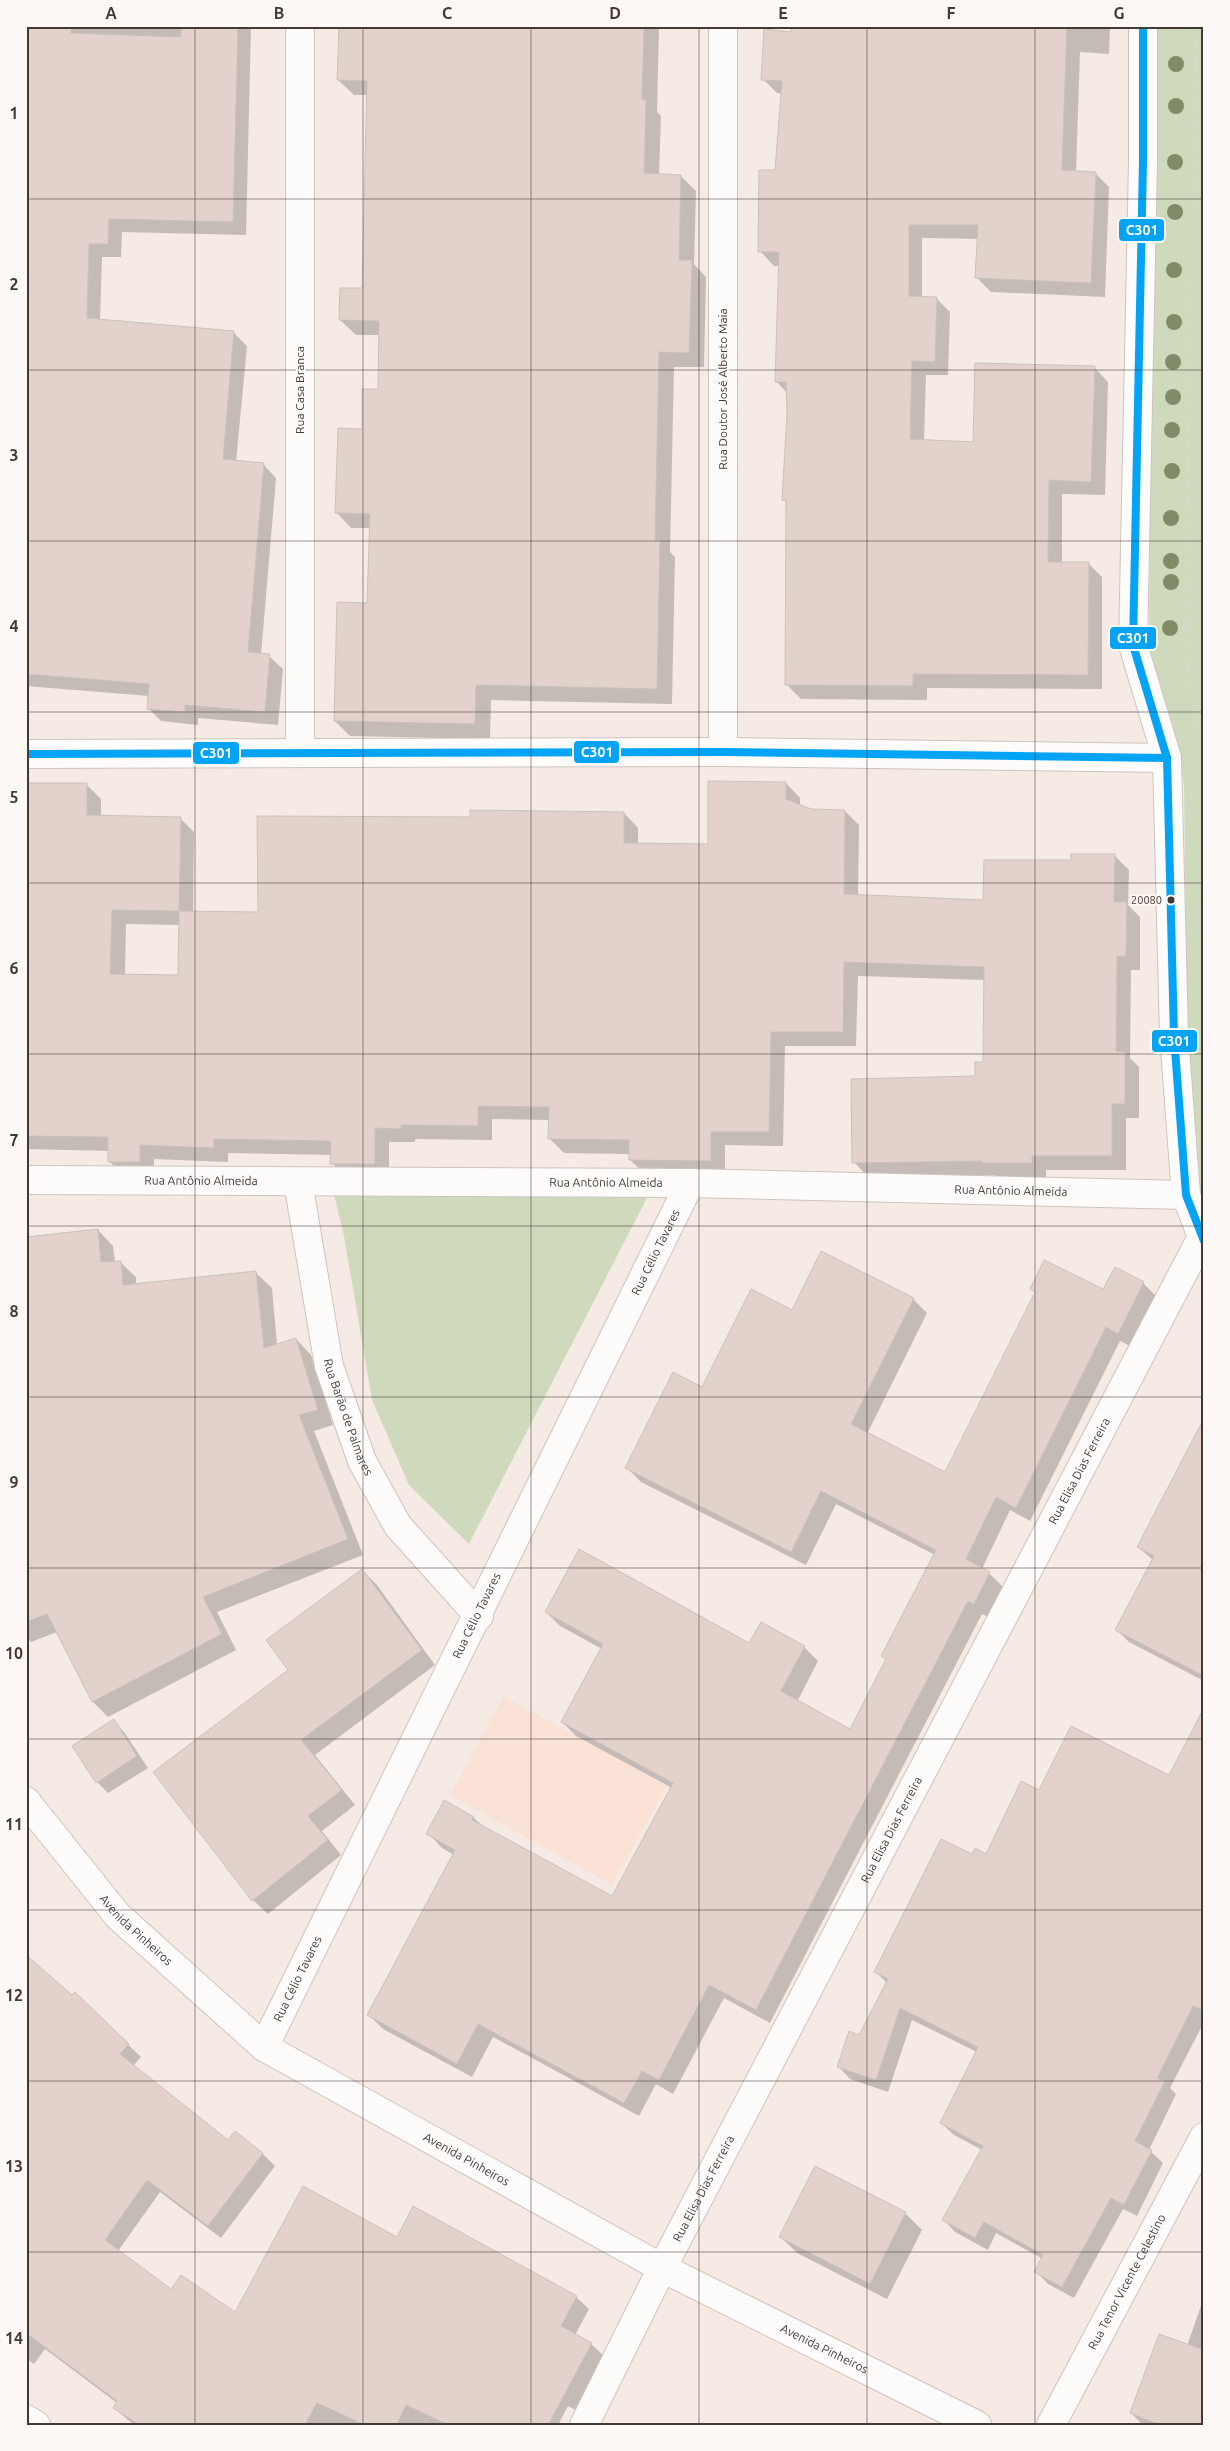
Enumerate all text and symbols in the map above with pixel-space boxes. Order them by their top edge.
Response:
text: A [105,4,117,22]
text: B [274,4,284,22]
text: C [442,4,452,22]
text: D [609,4,621,22]
text: E [778,4,788,22]
text: F [947,4,956,22]
text: G [1113,4,1125,22]
text: 1 [9,104,19,122]
line badge: C301 [1118,218,1165,242]
text: C301 [1126,222,1158,238]
text: 2 [9,275,19,293]
street label: Rua Doutor José Alberto Maia [716,308,729,470]
street label: Rua Casa Branca [293,346,306,434]
text: 3 [9,446,19,464]
text: 4 [9,617,19,635]
line badge: C301 [1109,626,1157,650]
text: C301 [1117,630,1149,646]
line badge: C301 [573,740,620,764]
line badge: C301 [192,741,240,765]
text: C301 [581,744,613,760]
text: C301 [200,745,232,761]
text: 5 [9,788,19,806]
place label: 20080 [1131,894,1162,906]
marker: 20080 [1166,895,1176,905]
text: 6 [9,959,19,977]
line badge: C301 [1151,1029,1198,1053]
text: C301 [1158,1033,1190,1049]
text: 7 [9,1131,19,1149]
street label: Rua Antônio Almeida [144,1174,258,1187]
street label: Rua Antônio Almeida [549,1175,663,1189]
street label: Rua Antônio Almeida [954,1182,1068,1198]
street label: Rua Célio Tavares [629,1207,682,1297]
text: 8 [9,1302,19,1320]
street label: Rua Barão de Palmares [322,1358,376,1477]
street label: Rua Elisa Dias Ferreira [1046,1415,1112,1526]
text: 9 [9,1473,19,1491]
street label: Rua Célio Tavares [450,1570,503,1660]
text: 10 [5,1644,23,1662]
street label: Rua Elisa Dias Ferreira [858,1774,924,1885]
text: 11 [5,1815,23,1833]
street label: Avenida Pinheiros [98,1892,175,1968]
street label: Rua Célio Tavares [271,1934,324,2024]
text: 12 [5,1986,23,2004]
street label: Avenida Pinheiros [422,2130,512,2188]
street label: Rua Elisa Dias Ferreira [670,2133,736,2244]
text: 13 [5,2157,23,2175]
street label: Rua Tenor Vicente Celestino [1085,2212,1168,2352]
street label: Avenida Pinheiros [779,2321,870,2376]
text: 14 [5,2329,23,2347]

